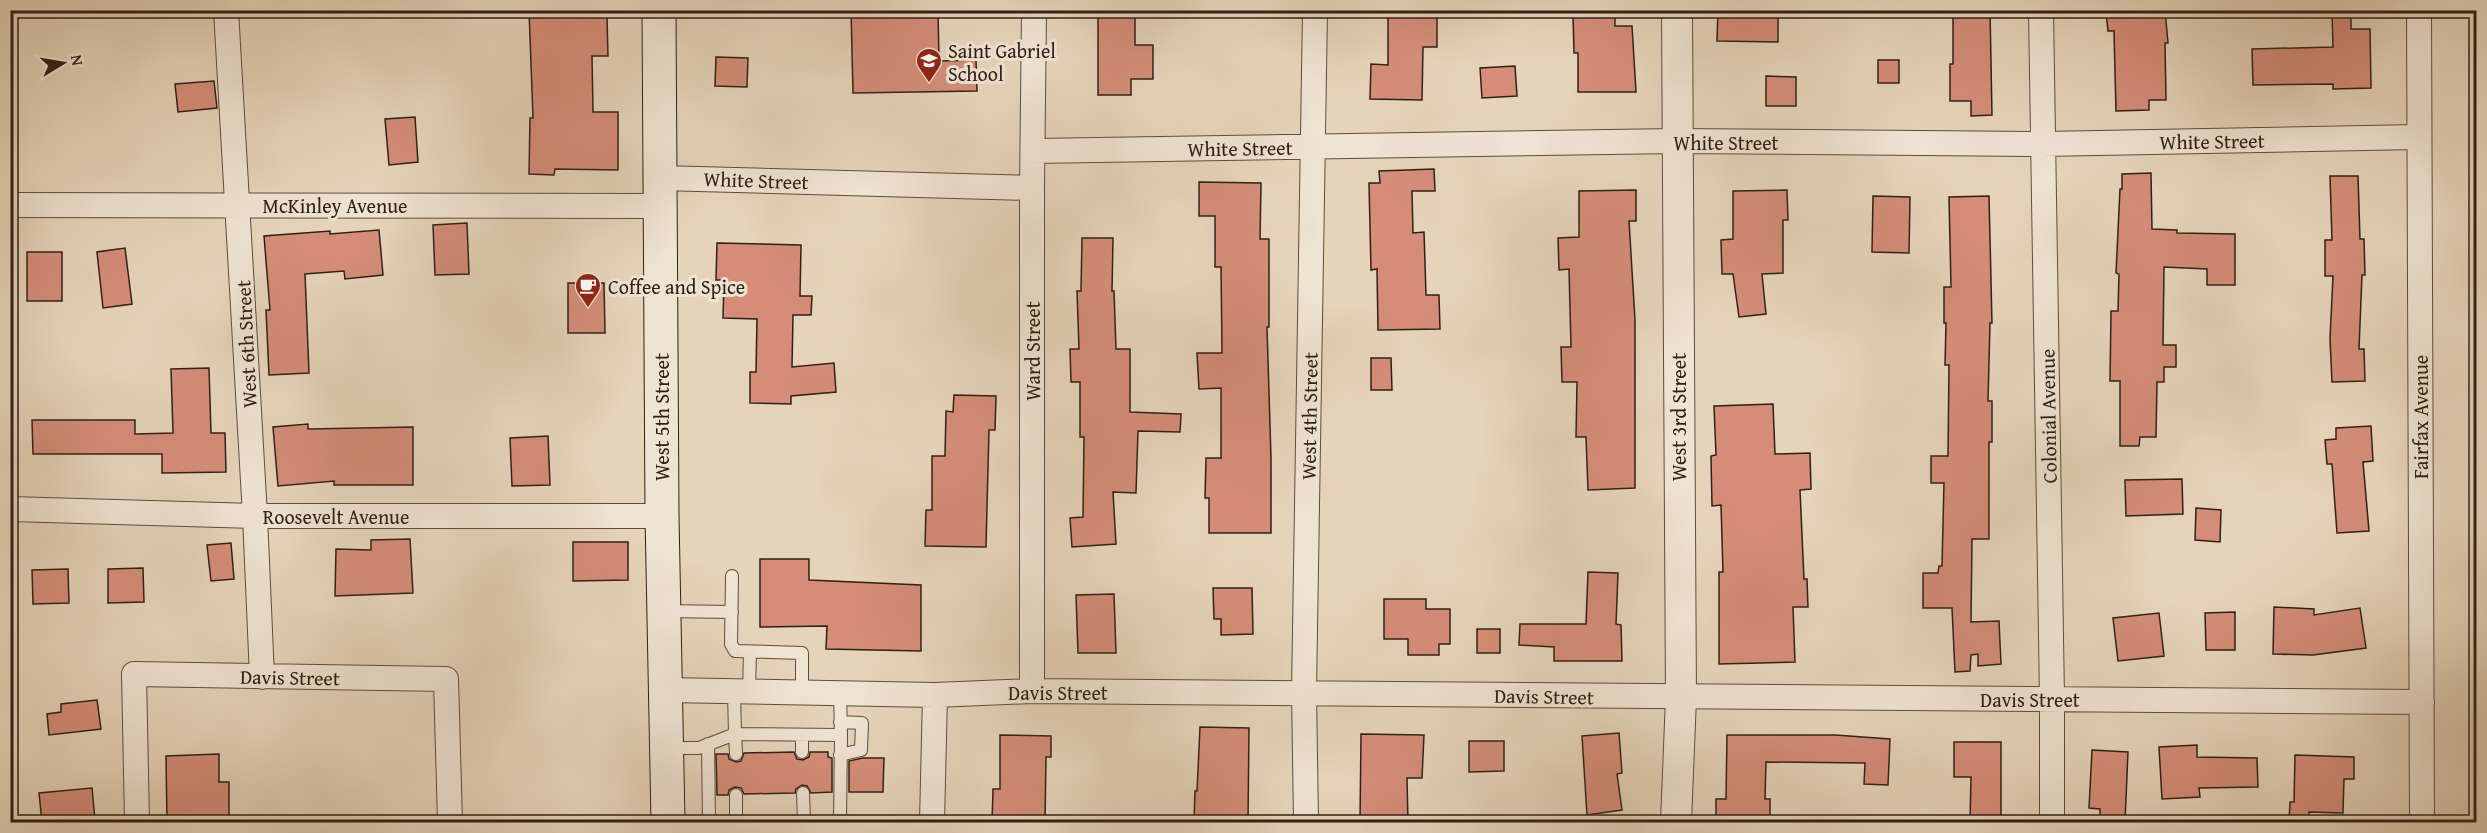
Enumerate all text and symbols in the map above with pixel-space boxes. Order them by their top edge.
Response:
north arrow [33,33,93,93]
place label: Saint Gabriel School [948,36,1056,88]
school or university icon: Saint Gabriel School [914,46,944,84]
text: N [65,53,91,68]
street label: White Street [2159,126,2265,156]
street label: White Street [1673,128,1779,157]
street label: White Street [1187,133,1293,163]
street label: White Street [703,164,809,196]
street label: McKinley Avenue [263,191,407,220]
cafe icon: Coffee and Spice [573,271,603,309]
place label: Coffee and Spice [608,272,745,301]
street label: West 6th Street [228,279,264,409]
street label: Ward Street [1018,301,1047,401]
street label: Colonial Avenue [2032,348,2064,484]
street label: West 4th Street [1293,352,1325,480]
street label: West 5th Street [647,353,676,481]
street label: West 3rd Street [1664,353,1693,481]
street label: Fairfax Avenue [2406,355,2435,479]
street label: Roosevelt Avenue [263,502,409,531]
street label: Davis Street [240,662,340,692]
street label: Davis Street [1008,678,1108,707]
street label: Davis Street [1494,681,1594,711]
street label: Davis Street [1980,685,2080,714]

